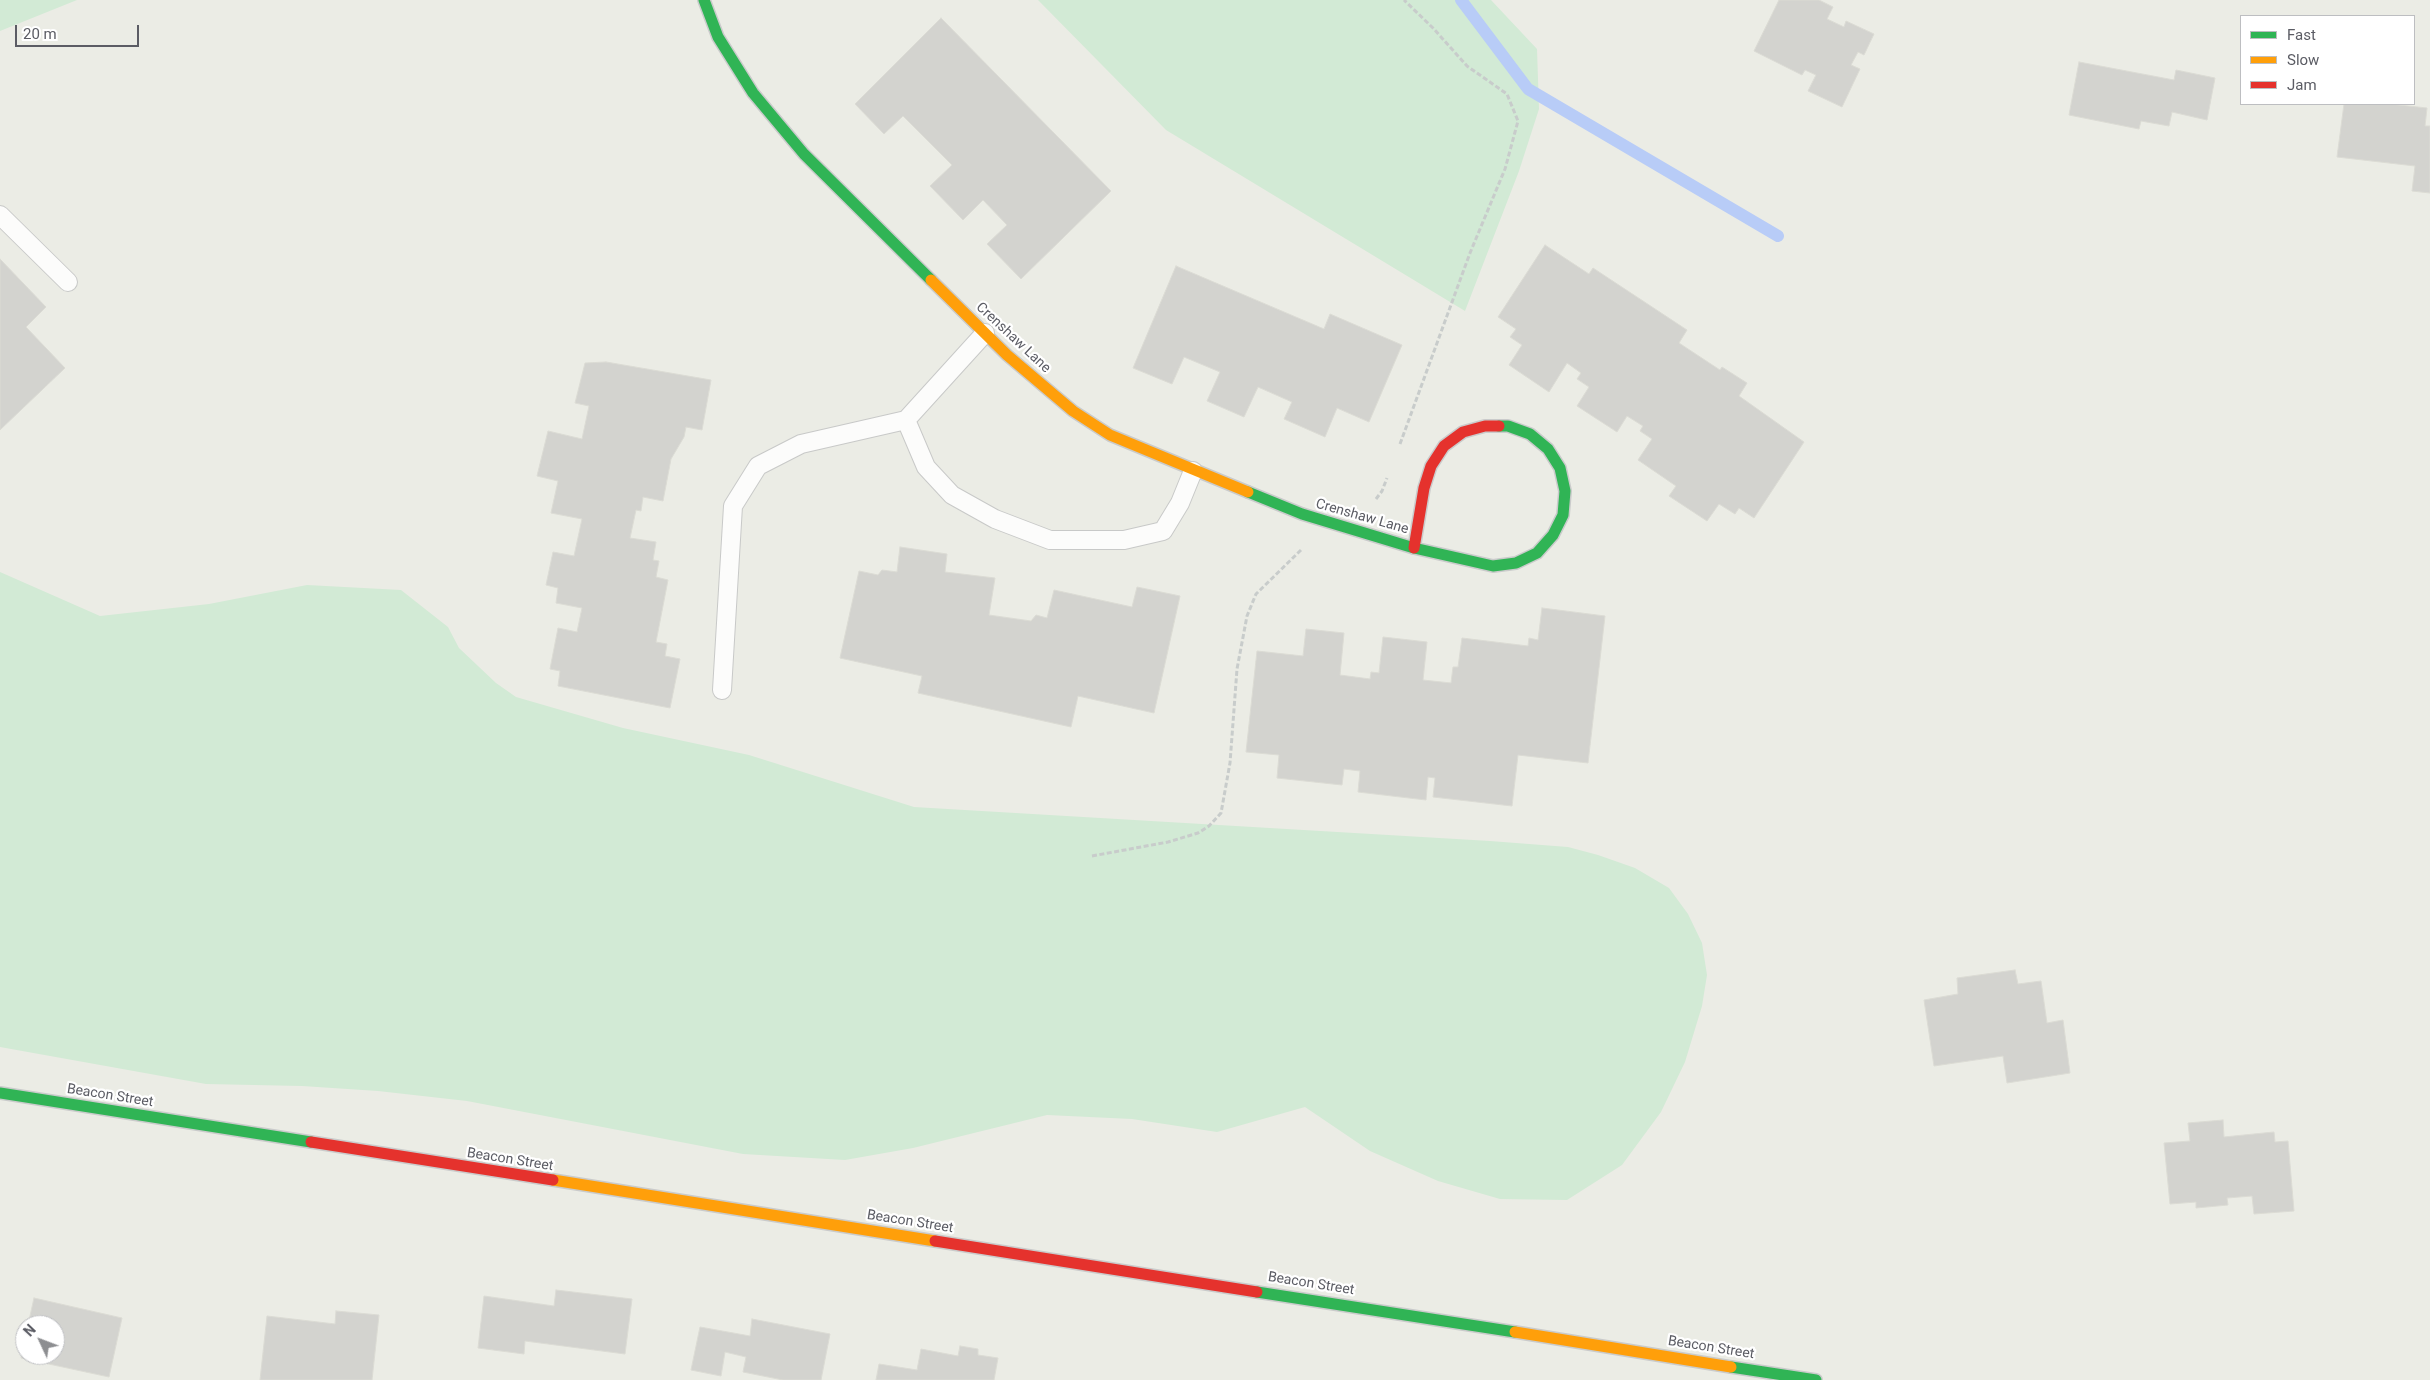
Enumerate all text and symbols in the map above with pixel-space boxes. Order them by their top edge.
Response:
scale bar [18,15,141,47]
legend [2240,15,2415,105]
text: 20 m [23,25,57,43]
text: Fast [2287,26,2316,44]
text: Slow [2287,51,2319,69]
text: Jam [2287,76,2317,94]
street label: Crenshaw Lane [972,299,1054,377]
street label: Crenshaw Lane [1314,496,1410,538]
street label: Beacon Street [66,1081,154,1111]
street label: Beacon Street [466,1145,554,1175]
street label: Beacon Street [866,1207,954,1237]
street label: Beacon Street [1267,1269,1355,1299]
north arrow [15,1315,65,1365]
text: N [21,1321,39,1340]
street label: Beacon Street [1667,1333,1755,1363]

